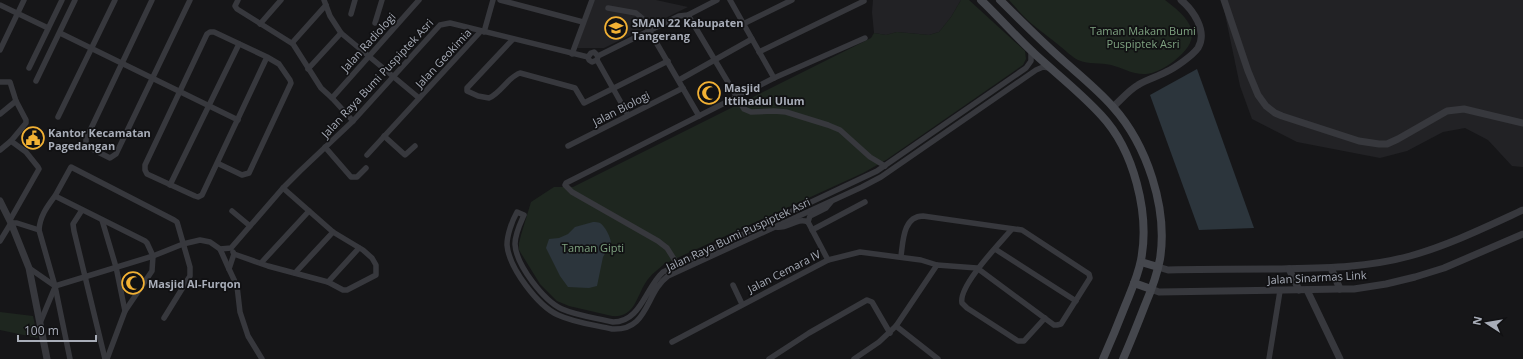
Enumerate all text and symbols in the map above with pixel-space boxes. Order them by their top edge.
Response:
street label: Jalan Radiologi [337,9,399,76]
street label: Jalan Raya Bumi Puspiptek Asri [317,15,436,142]
school or university icon: SMAN 22 Kabupaten Tangerang [603,15,629,41]
place label: SMAN 22 Kabupaten Tangerang [632,15,744,43]
park label: Taman Makam Bumi Puspiptek Asri [1090,23,1196,51]
street label: Jalan Geokimia [411,25,474,92]
mosque icon: Masjid Ittihadul Ulum [696,80,722,106]
place label: Masjid Ittihadul Ulum [724,80,805,108]
street label: Jalan Biologi [589,87,652,129]
public building icon: Kantor Kecamatan Pagedangan [20,125,46,151]
place label: Kantor Kecamatan Pagedangan [48,125,151,153]
street label: Jalan Raya Bumi Puspiptek Asri [662,194,813,275]
park label: Taman Gipti [562,240,624,255]
street label: Jalan Cemara IV [744,246,823,296]
street label: Jalan Sinarmas Link [1266,267,1367,287]
mosque icon: Masjid Al-Furqon [120,270,146,296]
place label: Masjid Al-Furqon [148,276,241,291]
north arrow [1467,303,1507,343]
text: N [1468,315,1485,327]
scale bar [18,317,96,343]
text: 100 m [24,322,59,339]

